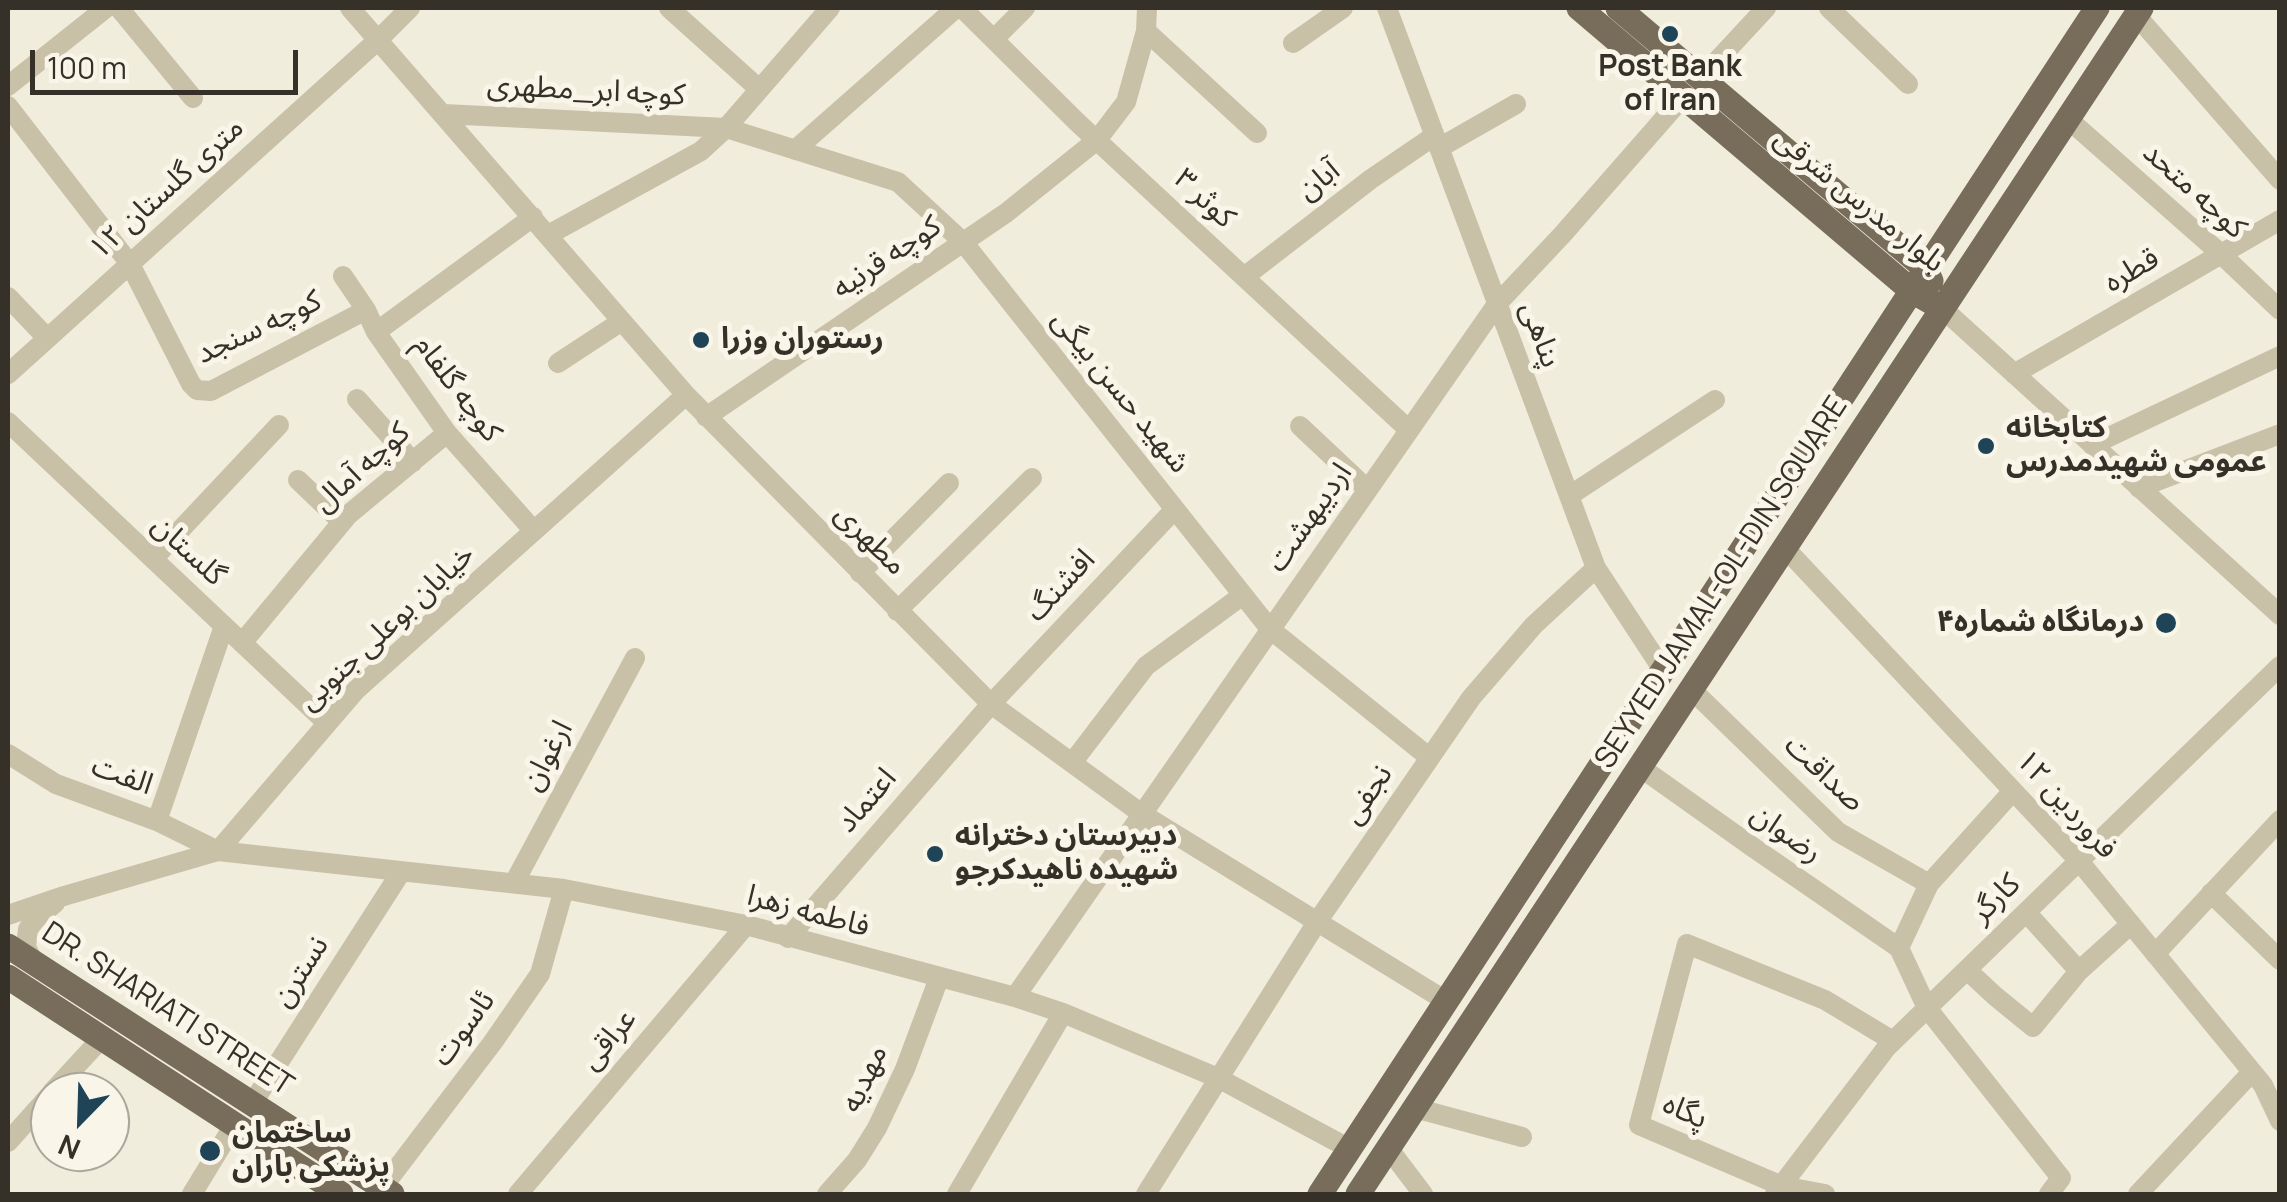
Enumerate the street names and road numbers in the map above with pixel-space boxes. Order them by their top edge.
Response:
street label: کوچه ابر_مطهری [486,68,686,114]
street label: ۱۲ متری گلستان [82,110,252,268]
street label: بلوار مدرس شرقی [1766,121,1952,281]
street label: کوچه متحد [2135,135,2253,247]
street label: آبان [1290,153,1348,209]
street label: کوثر ۳ [1166,162,1242,236]
street label: کوچه قرنیه [826,209,948,307]
street label: قطره [2098,241,2166,301]
street label: کوچه سنجد [191,283,327,373]
street label: پناهی [1512,297,1568,373]
street label: شهید حسن بیگی [1043,303,1197,481]
street label: کوچه گلفام [405,329,509,449]
street label: SEYYED JAMAL-OL-DIN SQUARE [1588,390,1856,776]
street label: کوچه آمال [306,415,418,521]
street label: اردیبهشت [1260,457,1360,579]
street label: مطهری [827,497,913,583]
street label: گلستان [144,508,232,594]
street label: خیابان بوعلی جنوبی [291,537,483,719]
street label: افشنگ [1019,542,1103,630]
street label: ارغوان [515,715,581,797]
street label: صداقت [1776,728,1872,820]
street label: ۱۲ فروردین [2008,743,2124,867]
street label: الفت [86,748,158,804]
street label: نجفی [1335,758,1401,832]
street label: اعتماد [829,761,905,841]
street label: رضوان [1743,797,1829,871]
street label: کارگر [1964,867,2028,931]
street label: فاطمه زهرا [743,878,873,946]
street label: DR. SHARIATI STREET [35,915,299,1105]
street label: نسترن [265,930,337,1014]
street label: ئاسوت [425,984,503,1074]
street label: عراقی [573,1002,645,1078]
street label: مهدیه [834,1039,896,1119]
street label: پگاه [1657,1086,1713,1138]

